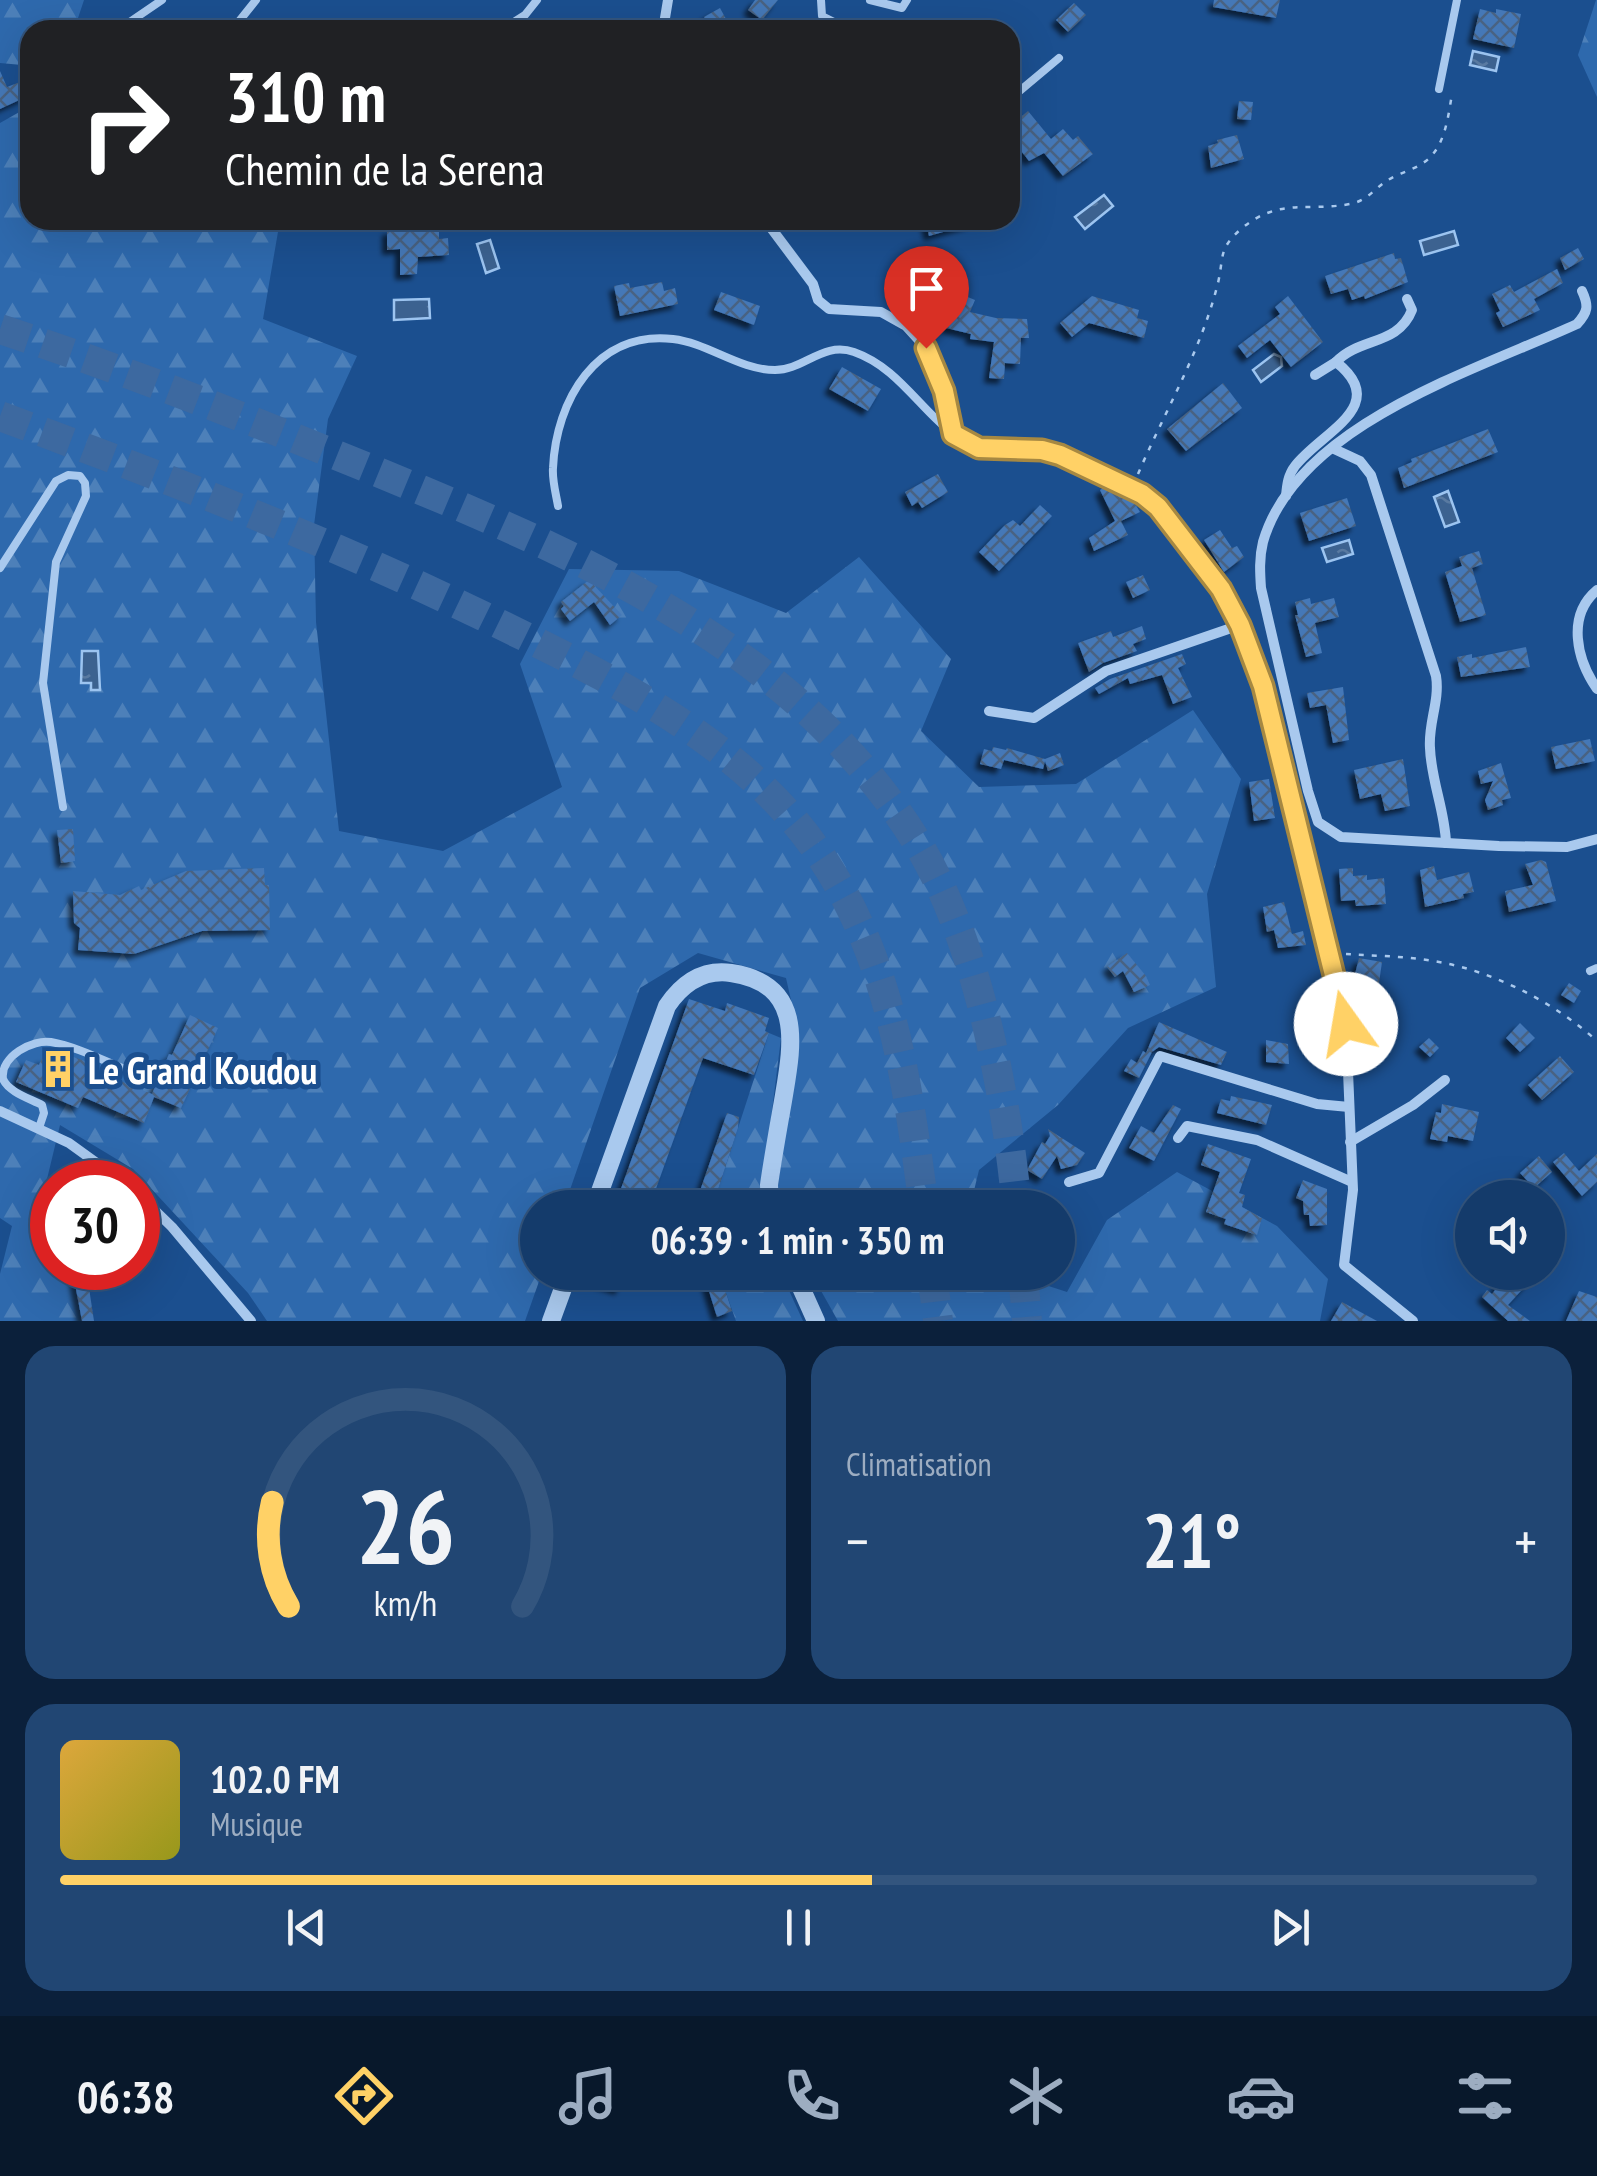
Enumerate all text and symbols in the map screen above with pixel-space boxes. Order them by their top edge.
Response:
text: 310 m [225,51,386,141]
icon: right [60,60,190,190]
text: Chemin de la Serena [225,139,545,197]
pin [884,246,969,349]
icon: arrive [899,261,954,316]
position arrow [1294,972,1398,1076]
place label: Le Grand Koudou [88,1045,317,1094]
building icon: Le Grand Koudou [37,1048,79,1090]
speed limit sign: 30 [30,1160,160,1290]
map controls [1455,1180,1565,1290]
button: sound [1455,1180,1565,1290]
text: 06:39 · 1 min · 350 m [651,1215,944,1264]
text: Climatisation [846,1443,992,1485]
text: 26 [356,1458,455,1593]
text: 21° [1142,1492,1241,1589]
text: − [846,1505,869,1576]
text: + [1514,1505,1537,1576]
text: km/h [374,1580,437,1626]
text: 102.0 FM [210,1754,340,1803]
text: Musique [210,1803,303,1845]
icon: previous [279,1900,334,1955]
icon: pause [771,1900,826,1955]
icon: next [1263,1900,1318,1955]
icon: directions [329,2061,399,2131]
icon: music [553,2061,623,2131]
icon: phone [777,2061,847,2131]
icon: climate [1001,2061,1071,2131]
icon: car [1226,2061,1296,2131]
icon: filters [1450,2061,1520,2131]
text: 06:38 [77,2067,174,2125]

